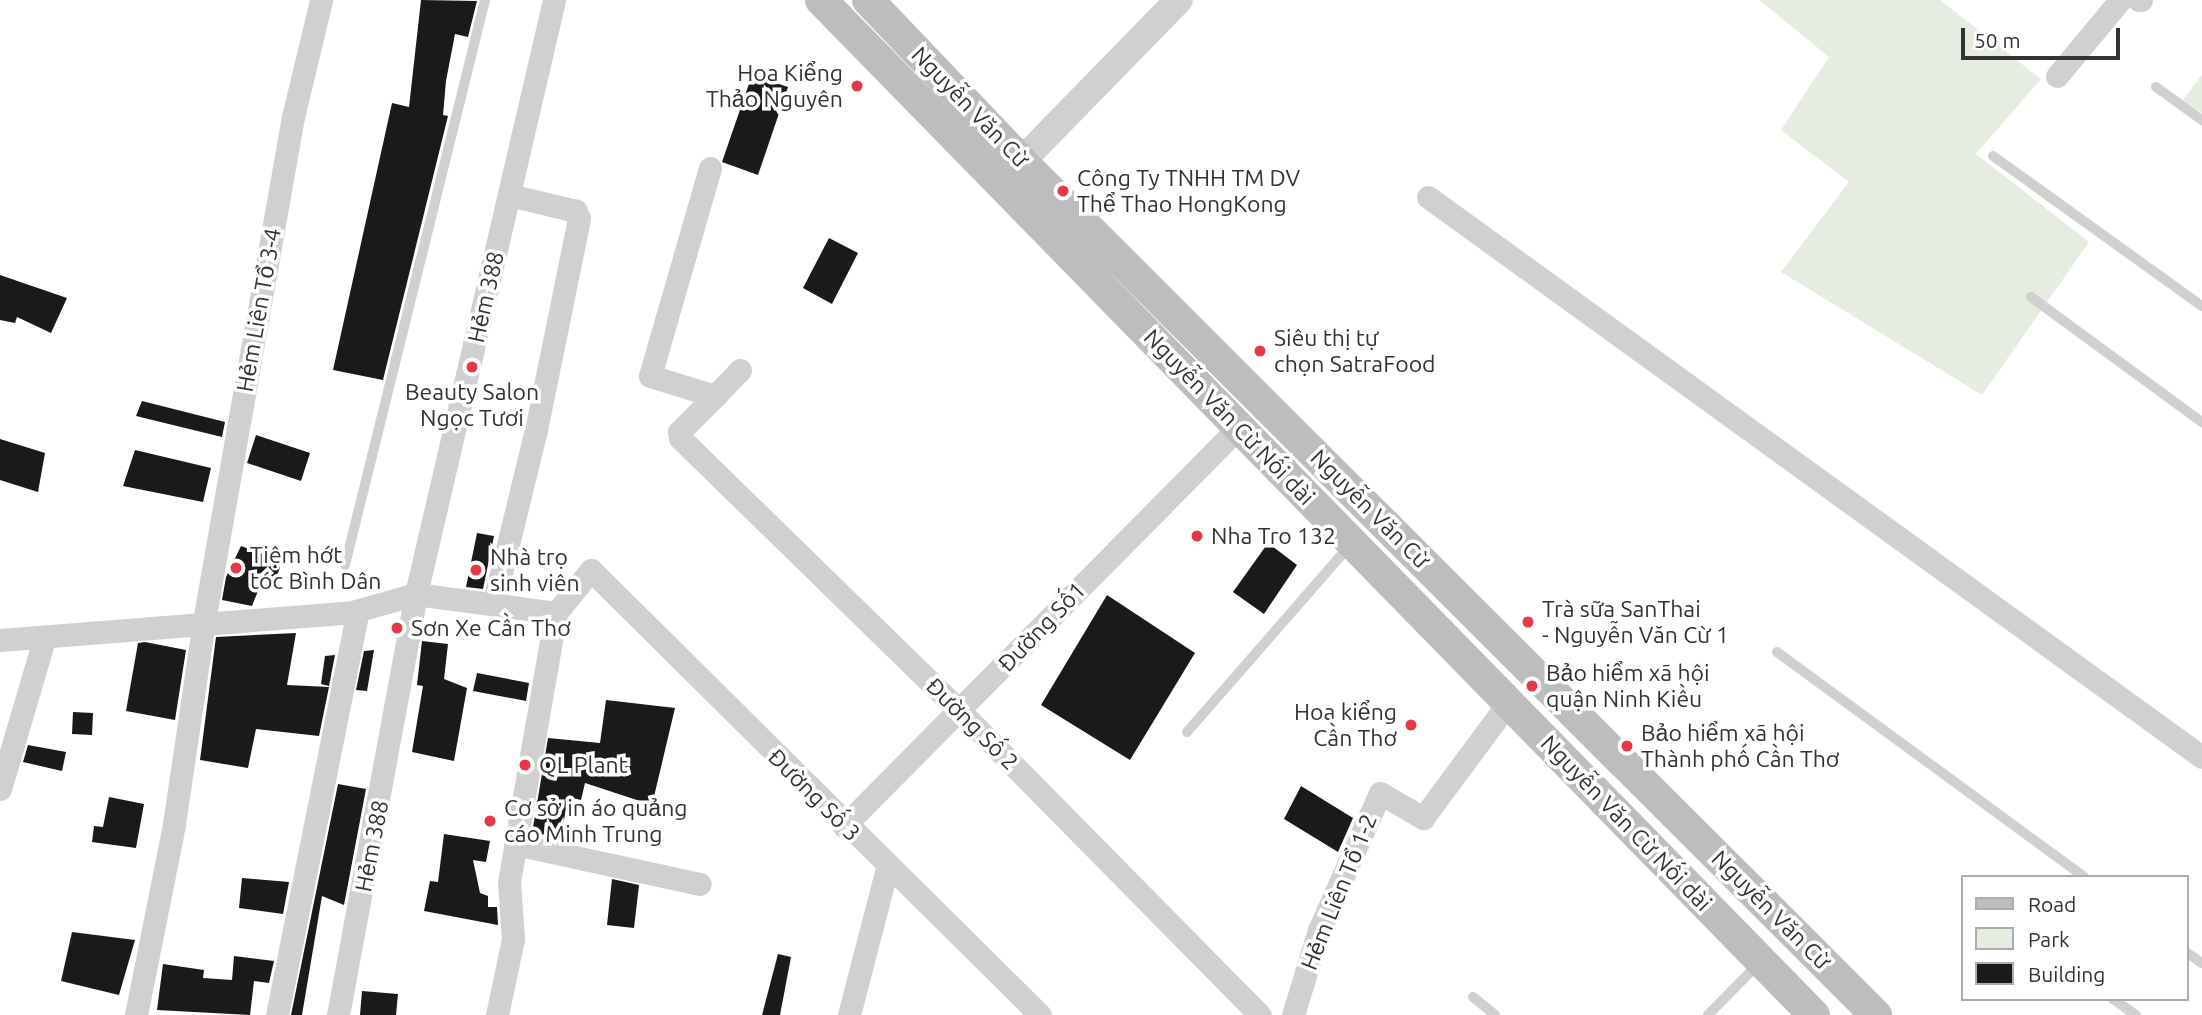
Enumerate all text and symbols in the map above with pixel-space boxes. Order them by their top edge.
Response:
scale bar [1964,14,2123,58]
text: 50 m [1974,28,2021,52]
street label: Nguyễn Văn Cừ [906,41,1034,173]
place label: Hoa Kiểng Thảo Nguyên [706,59,843,113]
marker: Hoa Kiểng Thảo Nguyên [849,78,865,94]
place label: Công Ty TNHH TM DV Thể Thao HongKong [1077,164,1300,218]
marker: Công Ty TNHH TM DV Thể Thao HongKong [1055,183,1071,199]
street label: Hẻm Liên Tổ 3-4 [231,226,287,394]
street label: Hẻm 388 [462,249,510,345]
street label: Nguyễn Văn Cừ Nối dài [1138,323,1320,511]
place label: Siêu thị tự chọn SatraFood [1274,324,1436,378]
marker: Siêu thị tự chọn SatraFood [1252,343,1268,359]
marker: Beauty Salon Ngọc Tươi [464,359,480,375]
place label: Beauty Salon Ngọc Tươi [405,378,539,432]
street label: Nguyễn Văn Cừ [1305,444,1435,574]
place label: Nha Tro 132 [1211,522,1336,550]
marker: Nha Tro 132 [1189,528,1205,544]
place label: Tiệm hớt tóc Bình Dân [250,541,381,595]
place label: Nhà trọ sinh viên [490,543,580,597]
marker: Tiệm hớt tóc Bình Dân [228,560,244,576]
marker: Nhà trọ sinh viên [468,562,484,578]
street label: Đường Số1 [993,576,1091,678]
place label: Trà sữa SanThai - Nguyễn Văn Cừ 1 [1542,595,1729,649]
place label: Sơn Xe Cần Thơ [411,614,571,642]
marker: Trà sữa SanThai - Nguyễn Văn Cừ 1 [1520,614,1536,630]
marker: Sơn Xe Cần Thơ [389,620,405,636]
place label: Bảo hiểm xã hội quận Ninh Kiều [1546,659,1710,713]
street label: Đường Số 2 [920,672,1024,776]
marker: Bảo hiểm xã hội quận Ninh Kiều [1524,678,1540,694]
place label: Hoa kiểng Cần Thơ [1294,698,1397,752]
marker: Hoa kiểng Cần Thơ [1403,717,1419,733]
place label: Bảo hiểm xã hội Thành phố Cần Thơ [1641,719,1839,773]
street label: Nguyễn Văn Cừ Nối dài [1535,729,1717,917]
marker: Bảo hiểm xã hội Thành phố Cần Thơ [1619,738,1635,754]
street label: Đường Số 3 [762,743,866,847]
place label: QL Plant [539,751,628,779]
marker: QL Plant [517,757,533,773]
place label: Cơ sở in áo quảng cáo Minh Trung [504,794,687,848]
street label: Hẻm 388 [350,798,394,894]
street label: Hẻm Liên Tổ 1-2 [1295,810,1383,974]
marker: Cơ sở in áo quảng cáo Minh Trung [482,813,498,829]
street label: Nguyễn Văn Cừ [1706,845,1836,975]
legend [1960,875,2188,1001]
text: Road [2028,892,2076,916]
text: Park [2028,927,2070,951]
text: Building [2028,962,2105,986]

